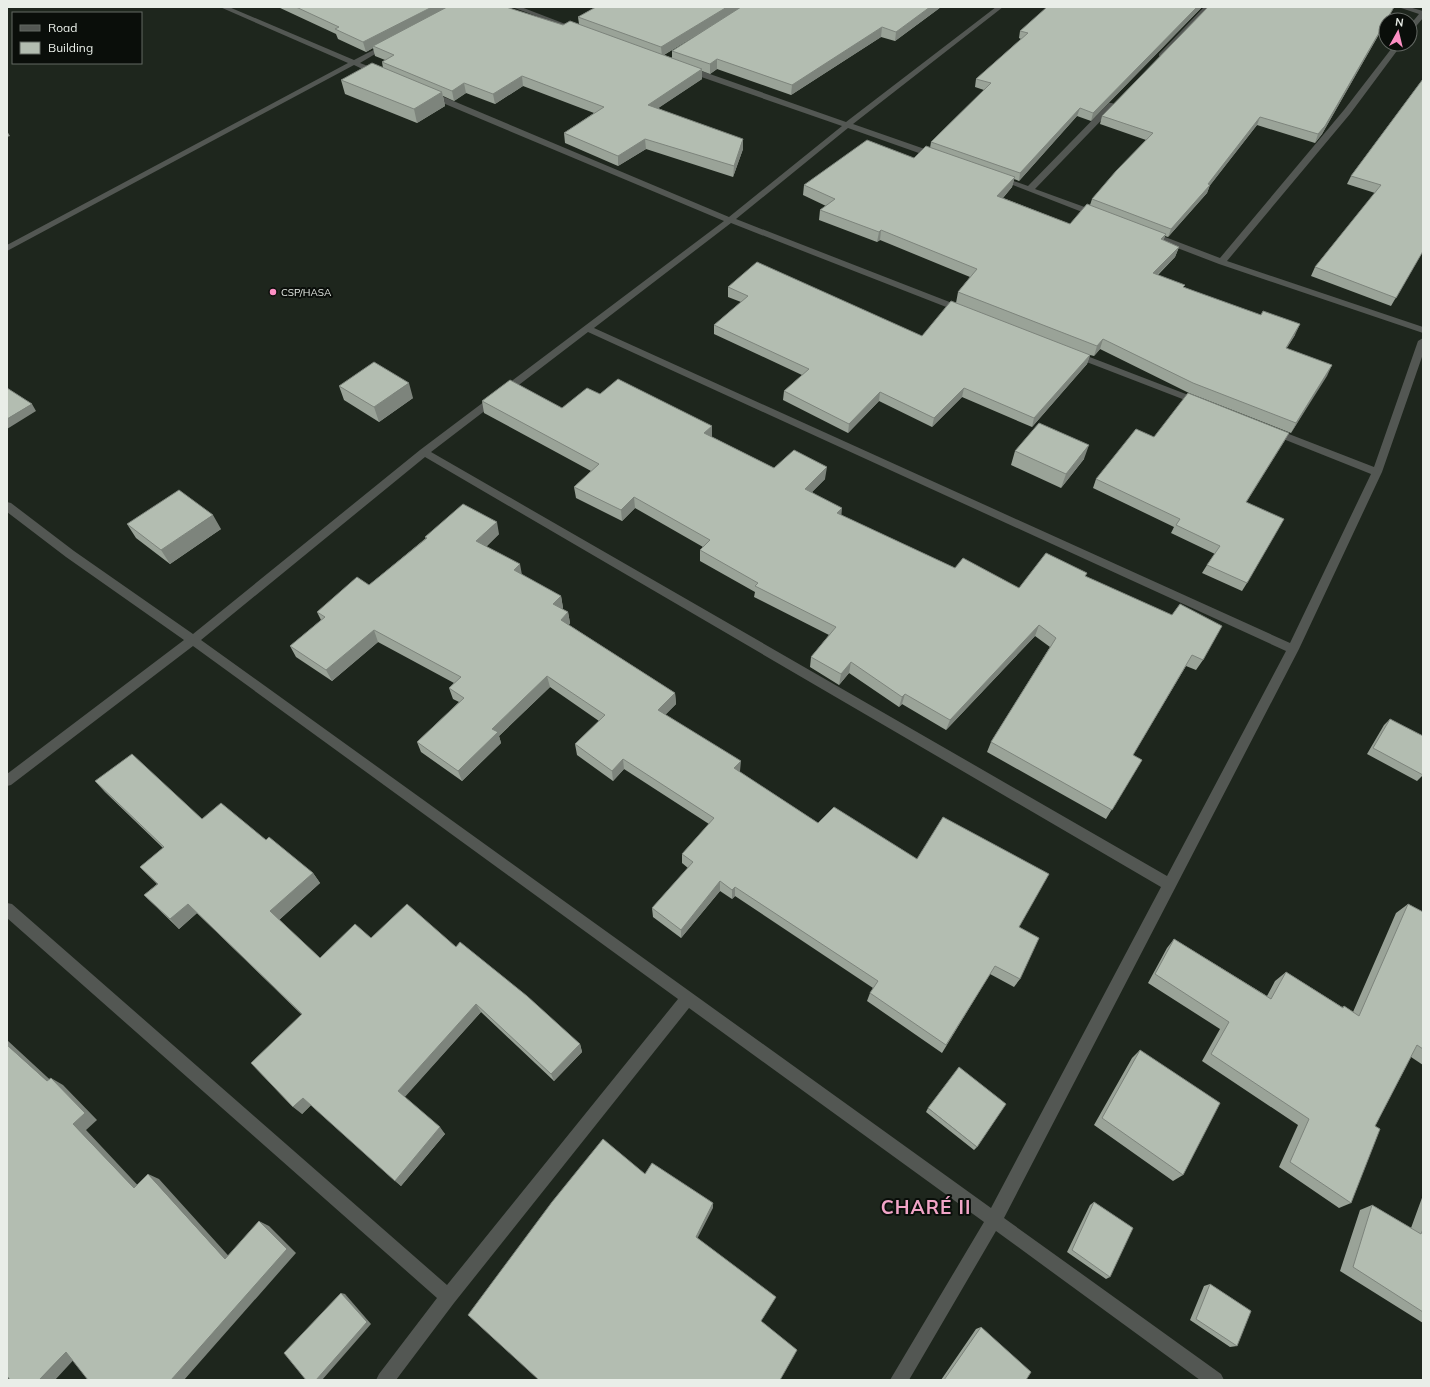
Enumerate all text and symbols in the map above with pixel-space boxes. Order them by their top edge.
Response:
legend [12,12,142,64]
north arrow [1378,12,1418,52]
text: N [1394,15,1404,30]
text: Road [48,20,77,35]
text: Building [48,40,93,55]
place label: CSP/HASA [281,286,332,299]
marker: CSP/HASA [268,287,278,297]
district label: CHARÉ II [881,1195,971,1219]

